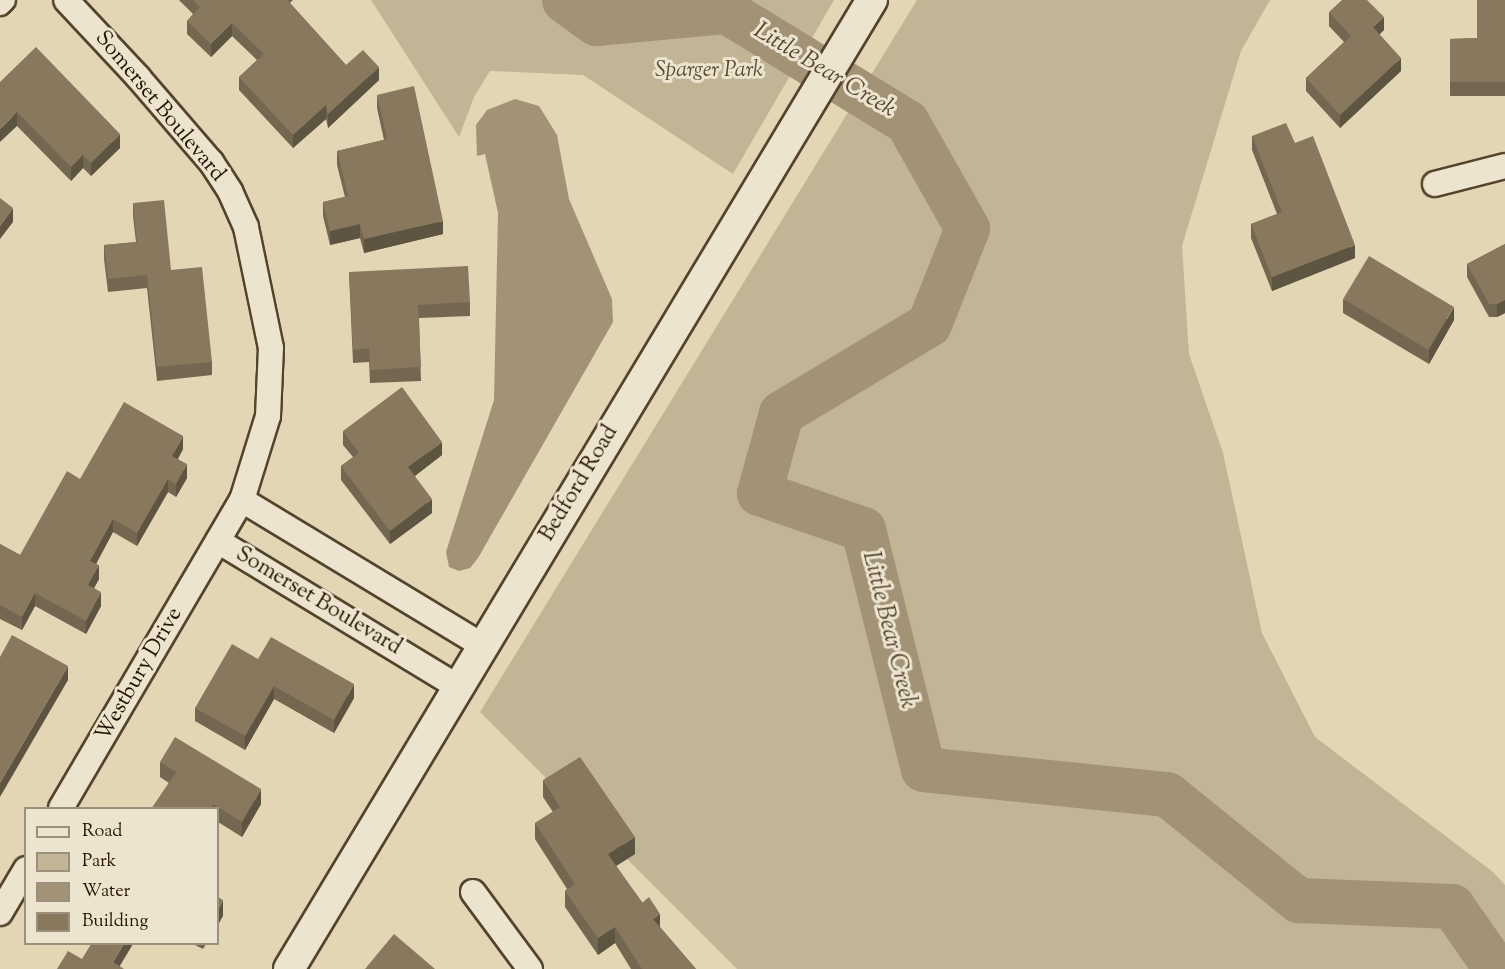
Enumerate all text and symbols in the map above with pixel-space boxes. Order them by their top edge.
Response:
water label: Little Bear Creek [748,17,900,125]
street label: Somerset Boulevard [88,26,230,188]
park label: Sparger Park [655,59,763,85]
street label: Bedford Road [535,421,625,547]
street label: Somerset Boulevard [230,542,406,662]
water label: Little Bear Creek [855,549,921,711]
street label: Westbury Drive [91,603,189,747]
legend [24,807,219,945]
text: Road [82,819,122,845]
text: Park [82,849,116,875]
text: Water [82,879,130,905]
text: Building [82,909,148,935]

